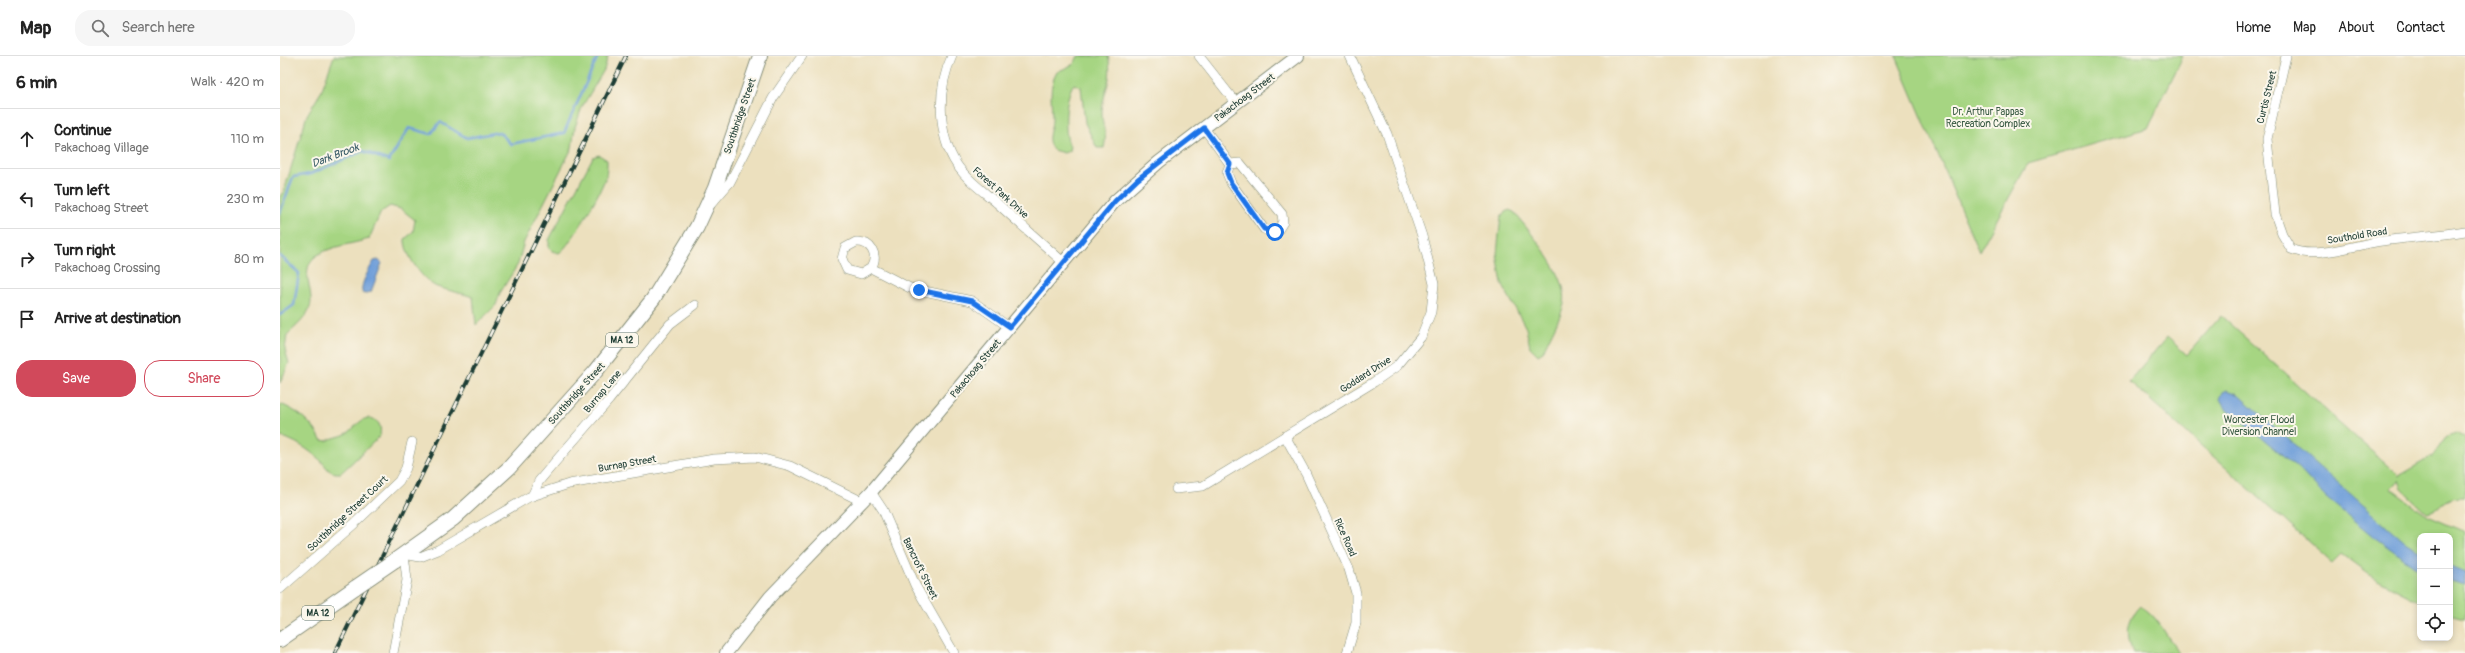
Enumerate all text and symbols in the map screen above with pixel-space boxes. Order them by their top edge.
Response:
search box [75,10,355,46]
text: Map [20,16,51,40]
icon: search [89,17,111,39]
text: Search here [121,18,195,37]
text: Home [2236,19,2271,36]
text: Map [2293,19,2316,36]
text: About [2338,19,2374,36]
text: Contact [2396,19,2445,36]
street label: Curtis Street [2255,68,2280,125]
street label: Pakachoag Street [1212,71,1278,124]
text: 6 min [16,72,57,93]
text: Walk · 420 m [190,74,264,90]
street label: Southbridge Street [721,76,759,156]
park label: Dr. Arthur Pappas Recreation Complex [1946,106,2030,130]
text: Continue [54,121,112,140]
icon: ahead [16,128,38,150]
text: 110 m [231,131,264,147]
text: Pakachoag Village [54,140,149,156]
water label: Dark Brook [310,140,362,170]
street label: Forest Park Drive [970,165,1031,221]
text: Turn left [54,181,110,200]
icon: left [16,188,38,210]
text: 230 m [227,191,264,207]
text: Pakachoag Street [54,200,149,216]
route start [1266,223,1284,241]
street label: Southold Road [2326,225,2388,247]
text: Turn right [54,241,115,260]
icon: right [16,248,38,270]
text: 80 m [234,251,264,267]
text: Pakachoag Crossing [54,260,160,276]
route end [910,281,928,299]
icon: arrive [16,308,38,330]
text: Arrive at destination [54,309,181,328]
road number: MA 12 [606,333,638,347]
street label: Pakachoag Street [948,336,1004,400]
street label: Goddard Drive [1338,354,1393,396]
street label: Southbridge Street [546,359,608,427]
button: Save [16,360,136,397]
button: Share [144,360,264,397]
street label: Burnap Lane [581,368,624,415]
park label: Worcester Flood Diversion Channel [2222,414,2296,438]
street label: Burnap Street [597,453,658,475]
street label: Southbridge Street Court [305,473,391,554]
street label: Rice Road [1331,516,1359,558]
map controls [2417,533,2453,641]
button: + [2417,533,2453,569]
street label: Bancroft Street [900,536,941,602]
button: − [2417,569,2453,605]
button: locate [2417,605,2453,641]
road number: MA 12 [302,606,334,620]

